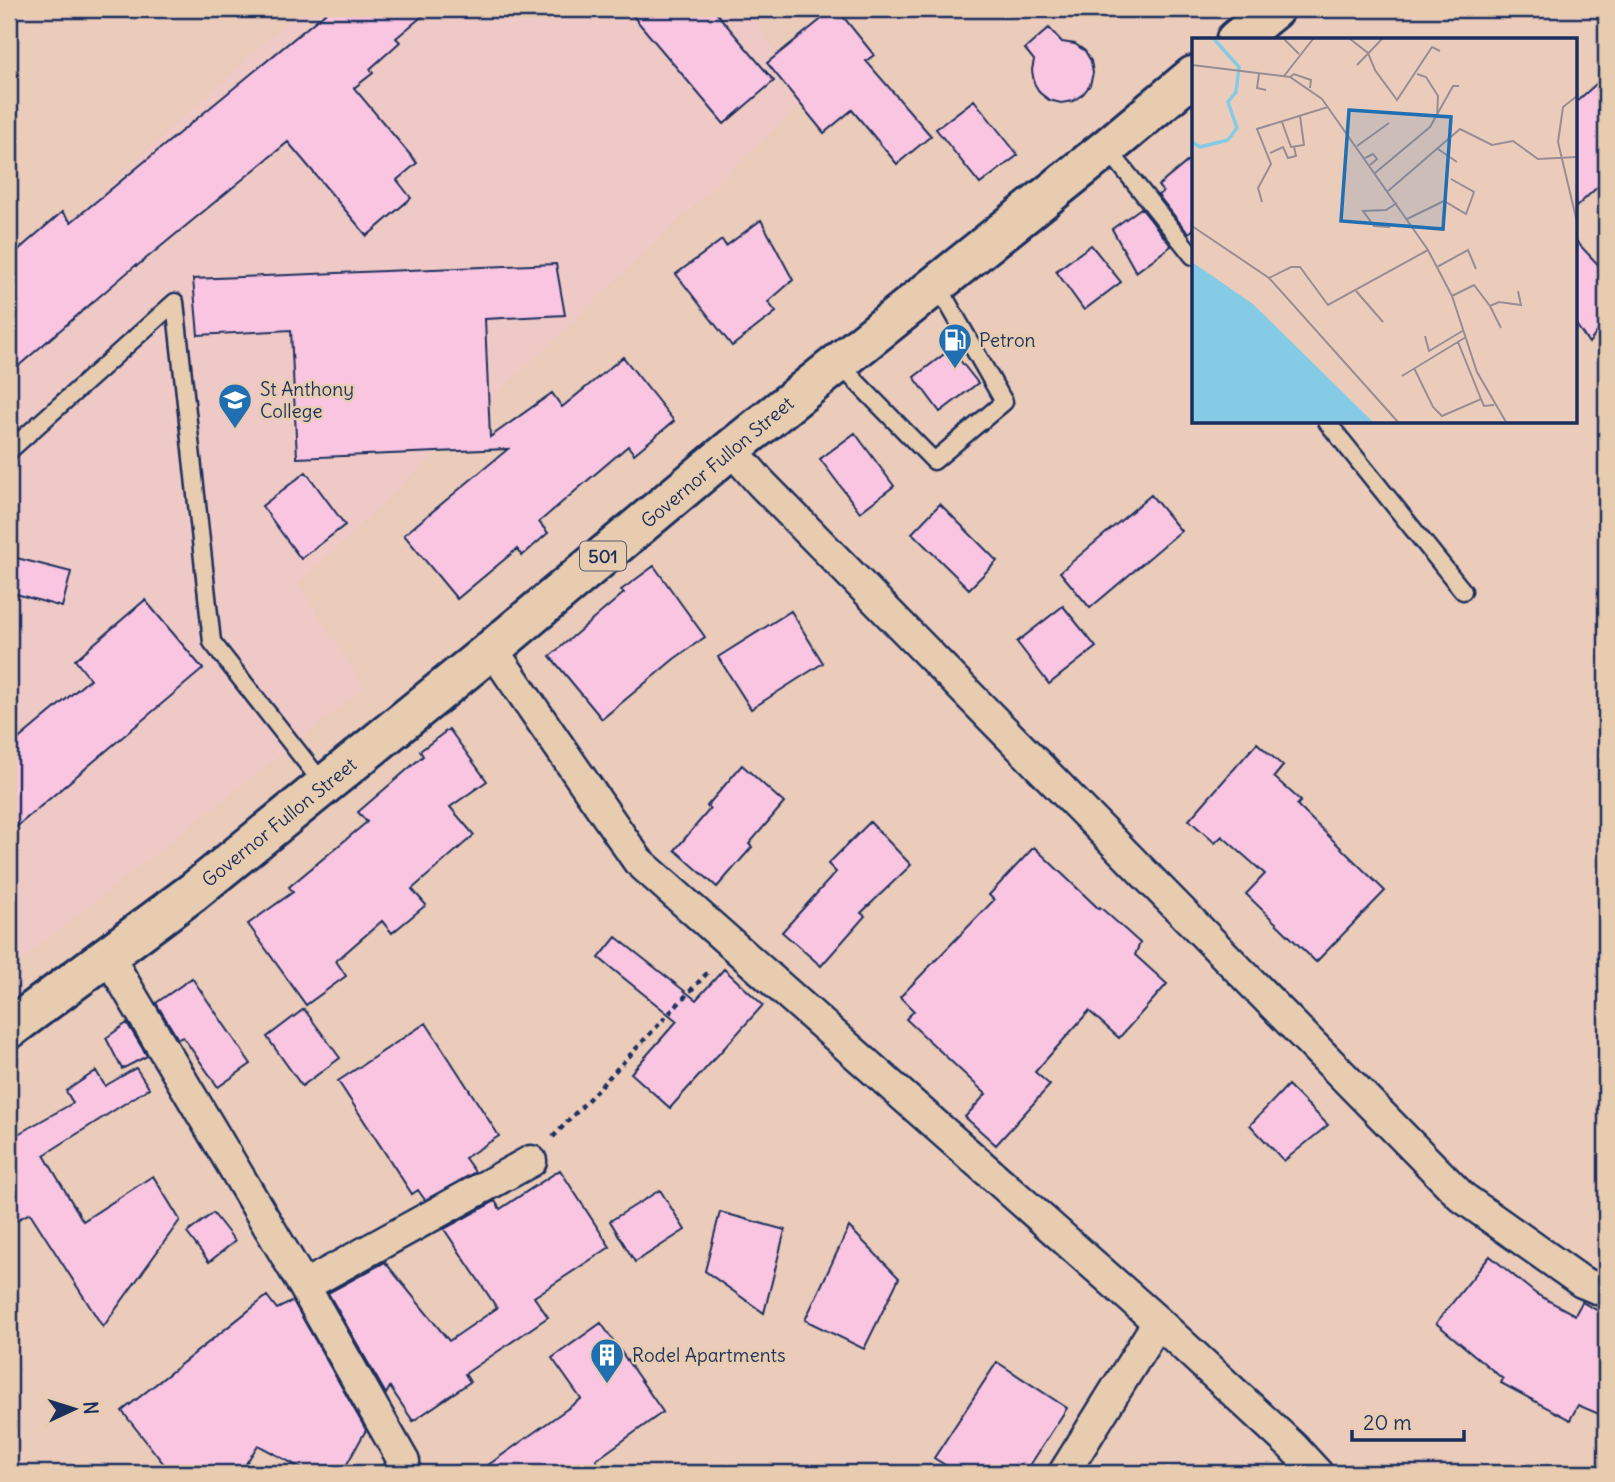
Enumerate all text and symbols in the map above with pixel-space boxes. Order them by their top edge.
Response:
inset map [1192,38,1576,424]
fuel station icon: Petron [936,321,974,370]
place label: Petron [979,328,1036,352]
place label: St Anthony College [260,377,354,423]
school or university icon: St Anthony College [216,381,254,430]
street label: Governor Fullon Street [636,391,798,533]
road number: 501 [580,542,626,570]
street label: Governor Fullon Street [197,752,361,892]
building icon: Rodel Apartments [588,1336,626,1385]
place label: Rodel Apartments [632,1343,786,1367]
north arrow [38,1374,108,1444]
scale bar [1352,1398,1464,1442]
text: N [79,1400,103,1415]
text: 20 m [1363,1409,1412,1436]

